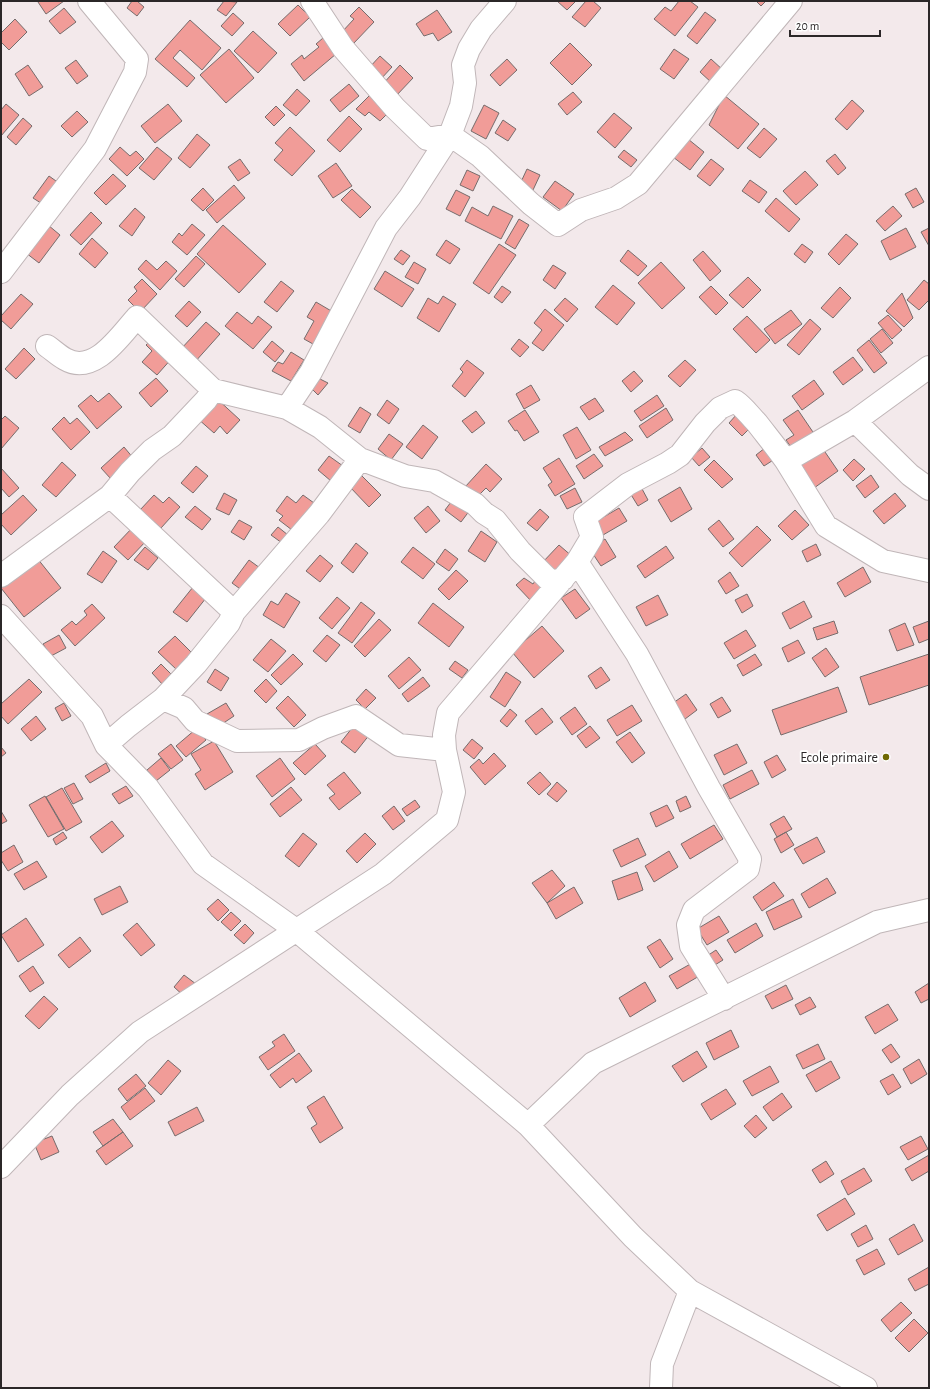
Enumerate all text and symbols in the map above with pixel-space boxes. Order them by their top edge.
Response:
scale bar [790,12,880,38]
text: 20 m [796,20,819,32]
place label: Ecole primaire [800,751,878,765]
marker: Ecole primaire [881,752,891,762]

